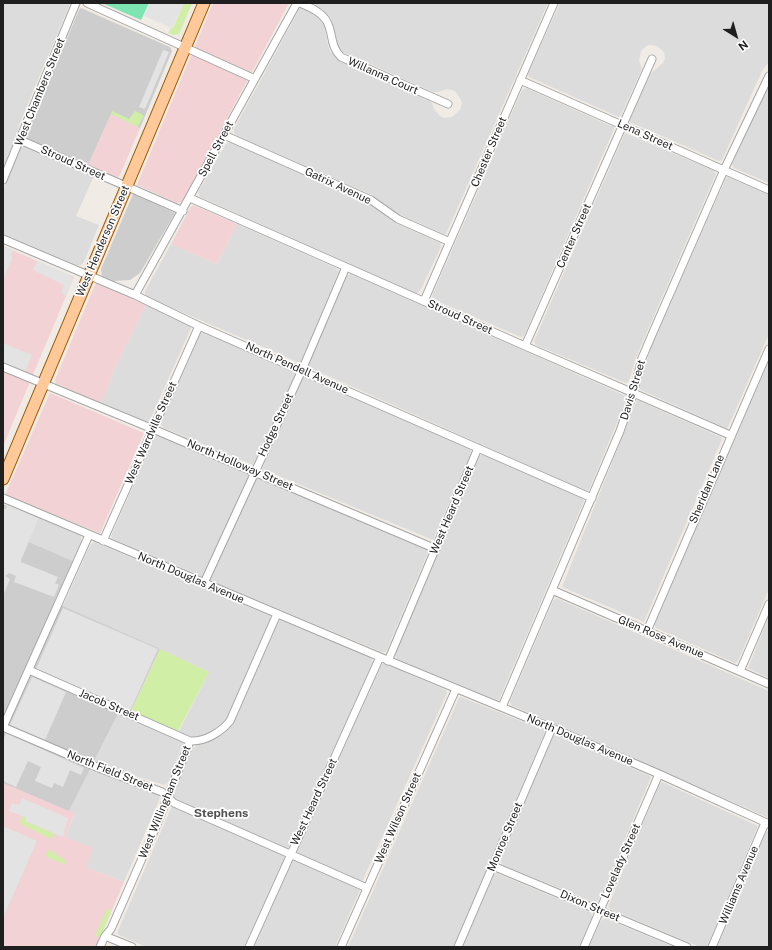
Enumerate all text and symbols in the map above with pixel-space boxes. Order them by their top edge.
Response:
north arrow [716,16,756,56]
street label: West Chambers Street [12,36,68,148]
text: N [736,38,750,53]
street label: Willanna Court [346,55,420,97]
street label: Chester Street [468,115,510,189]
street label: Lena Street [615,117,675,153]
street label: Spell Street [196,119,236,179]
street label: Stroud Street [39,143,107,183]
street label: Gatrix Avenue [303,165,373,207]
street label: West Henderson Street [74,183,132,299]
street label: Center Street [554,202,594,270]
street label: Stroud Street [426,297,494,337]
street label: North Pendell Avenue [244,339,350,397]
street label: Davis Street [618,358,648,422]
street label: West Wardville Street [122,380,180,486]
street label: Hodge Street [255,391,297,459]
street label: North Holloway Street [185,437,295,493]
street label: Sheridan Lane [687,453,727,525]
street label: West Heard Street [427,464,477,556]
street label: North Douglas Avenue [136,550,246,606]
street label: Glen Rose Avenue [616,613,706,661]
street label: Jacob Street [77,686,141,724]
street label: North Douglas Avenue [525,712,635,768]
street label: West Willingham Street [136,743,194,861]
street label: North Field Street [65,748,155,794]
street label: West Heard Street [288,756,340,848]
street label: West Wilson Street [372,771,424,865]
street label: Monroe Street [485,801,525,873]
district label: Stephens [194,806,248,820]
street label: Lovelady Street [599,822,643,900]
street label: Williams Avenue [717,844,761,926]
street label: Dixon Street [558,887,622,925]

